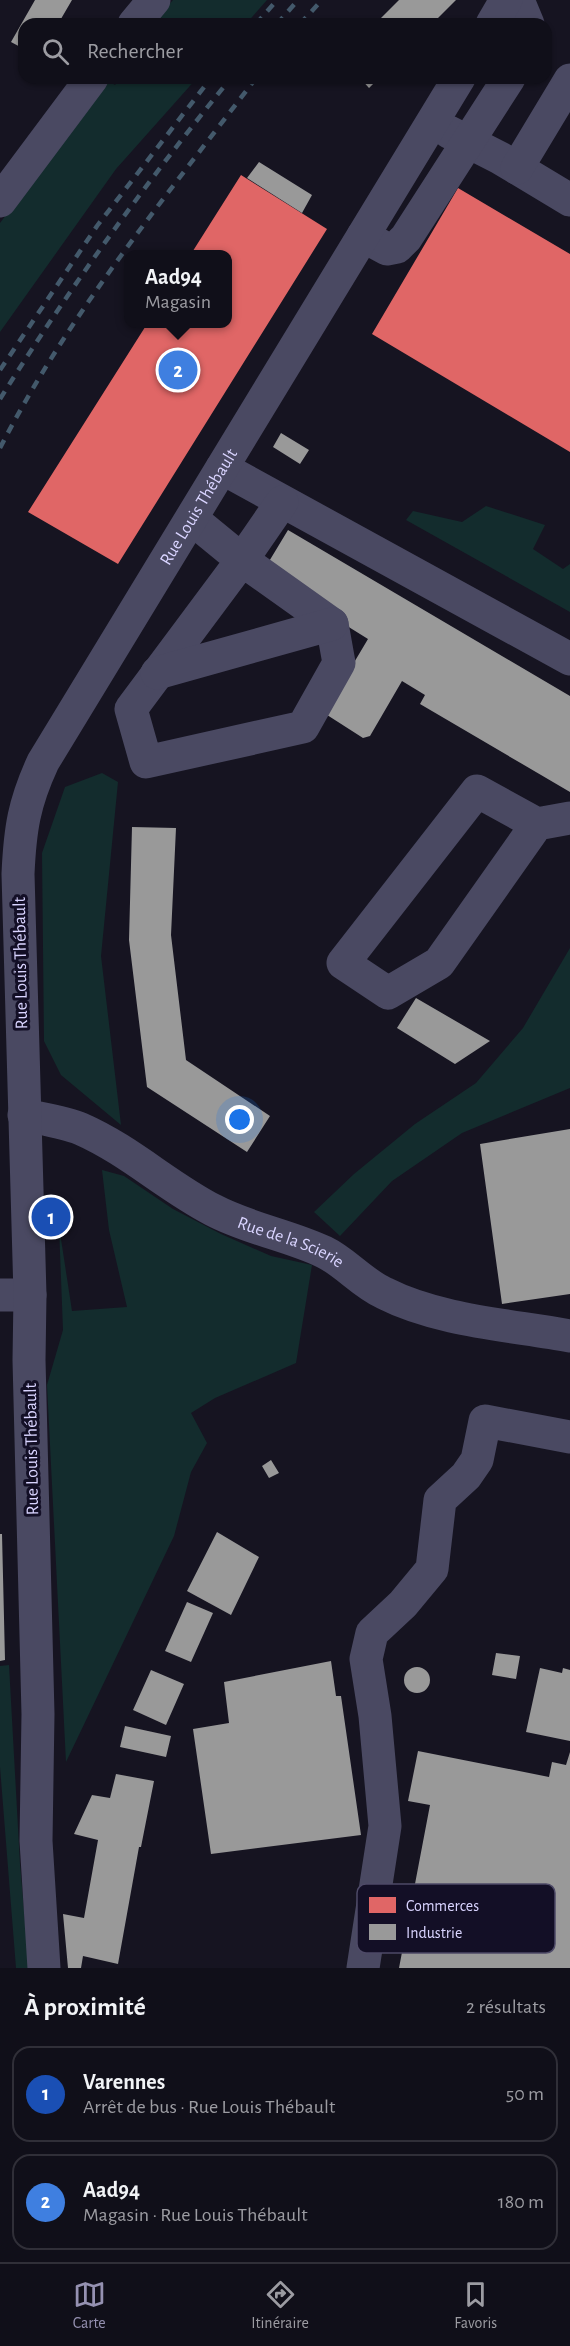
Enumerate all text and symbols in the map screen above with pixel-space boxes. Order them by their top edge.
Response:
search box [18,18,552,84]
icon: search [39,35,72,68]
text: Rechercher [87,40,183,62]
popup [124,250,232,328]
text: Aad94 [145,266,202,288]
text: Magasin [145,292,211,312]
pin: 2 [158,348,198,392]
street label: Rue Louis Thébault [157,446,241,569]
street label: Rue Louis Thébault [11,896,31,1029]
your location [225,1105,254,1134]
pin: 1 [32,1194,70,1240]
street label: Rue de la Scierie [235,1214,347,1272]
street label: Rue Louis Thébault [22,1382,42,1515]
legend [357,1884,555,1953]
text: Commerces [406,1898,479,1914]
text: Industrie [406,1925,462,1941]
text: À proximité [24,1994,146,2020]
text: 2 résultats [466,1997,546,2017]
text: Varennes [83,2071,165,2093]
text: 1 [42,2084,49,2104]
text: 50 m [506,2084,544,2104]
text: Arrêt de bus · Rue Louis Thébault [83,2097,335,2117]
text: Aad94 [83,2179,140,2201]
text: 2 [41,2192,50,2212]
text: 180 m [498,2192,544,2212]
text: Magasin · Rue Louis Thébault [83,2205,308,2225]
tab: Carte [73,2278,106,2333]
tab: Itinéraire [251,2278,309,2333]
tab: Favoris [454,2278,497,2333]

